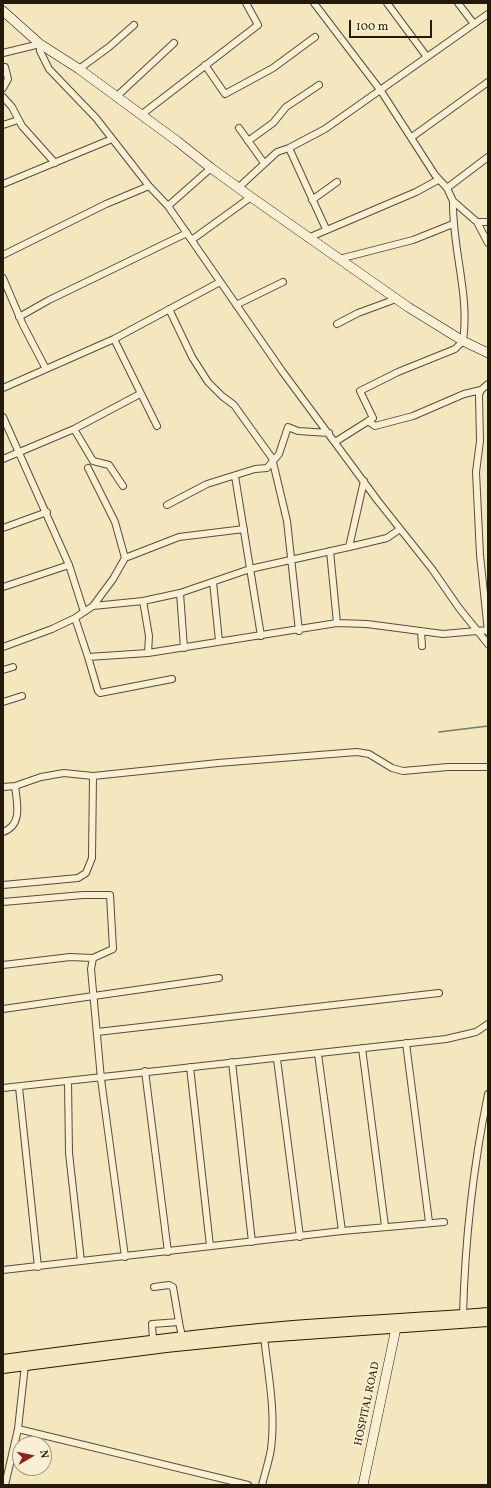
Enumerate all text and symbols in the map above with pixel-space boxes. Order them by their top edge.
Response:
scale bar [351,12,434,38]
text: 100 m [356,19,388,35]
street label: HOSPITAL ROAD [353,1361,383,1447]
north arrow [12,1436,52,1476]
text: N [35,1449,51,1459]

